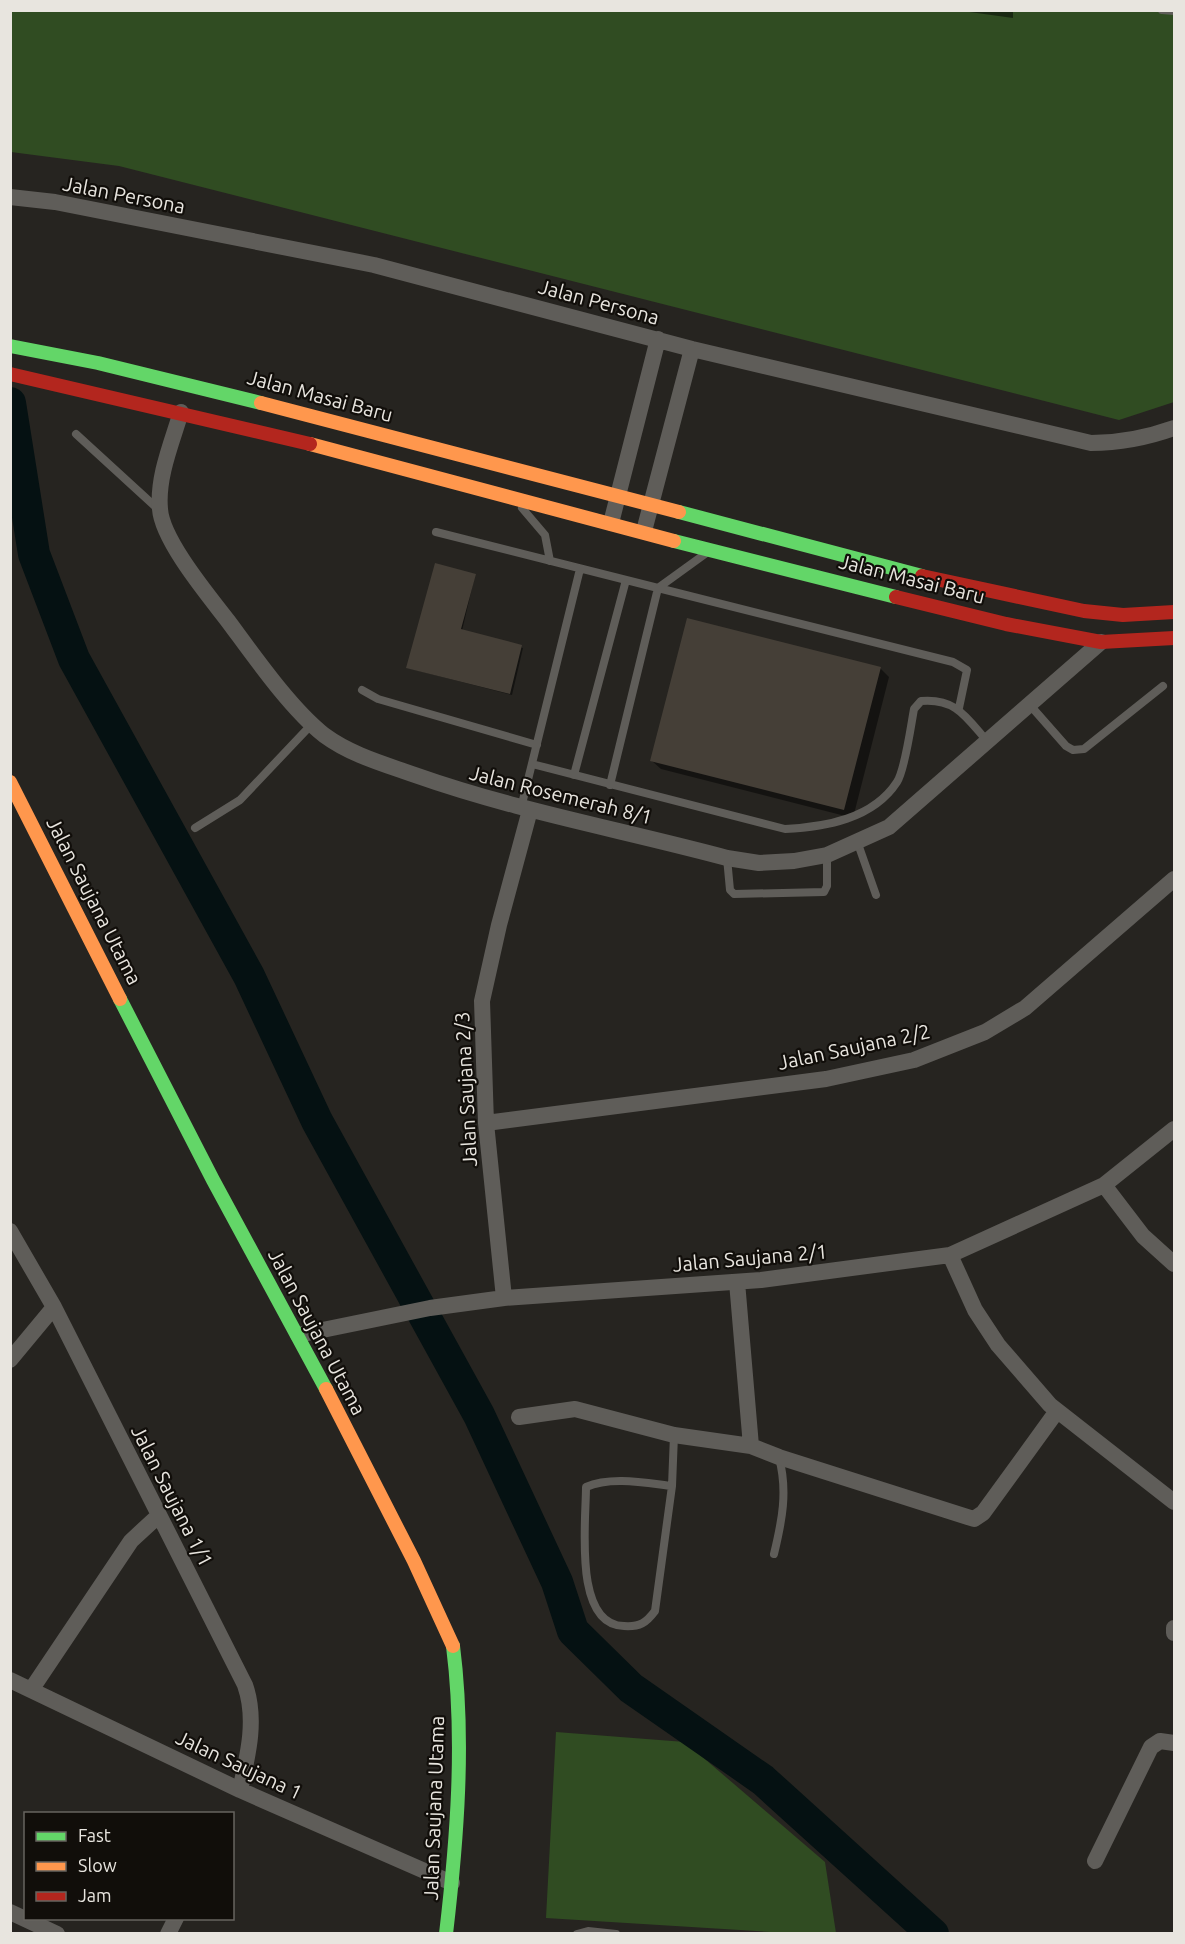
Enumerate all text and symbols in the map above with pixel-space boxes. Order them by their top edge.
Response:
street label: Jalan Persona [61,171,187,218]
street label: Jalan Persona [536,274,662,329]
street label: Jalan Masai Baru [245,365,395,426]
street label: Jalan Masai Baru [837,549,988,608]
street label: Jalan Rosemerah 8/1 [467,761,655,828]
street label: Jalan Saujana Utama [42,813,147,988]
street label: Jalan Saujana 2/3 [450,1011,481,1167]
street label: Jalan Saujana 2/2 [776,1019,932,1074]
street label: Jalan Saujana 2/1 [672,1239,828,1276]
street label: Jalan Saujana Utama [264,1245,371,1419]
street label: Jalan Saujana 1/1 [127,1421,218,1570]
street label: Jalan Saujana Utama [419,1715,448,1901]
street label: Jalan Saujana 1 [172,1725,306,1804]
legend [24,1812,234,1920]
text: Fast [78,1825,111,1845]
text: Slow [78,1855,117,1875]
text: Jam [78,1885,112,1905]

